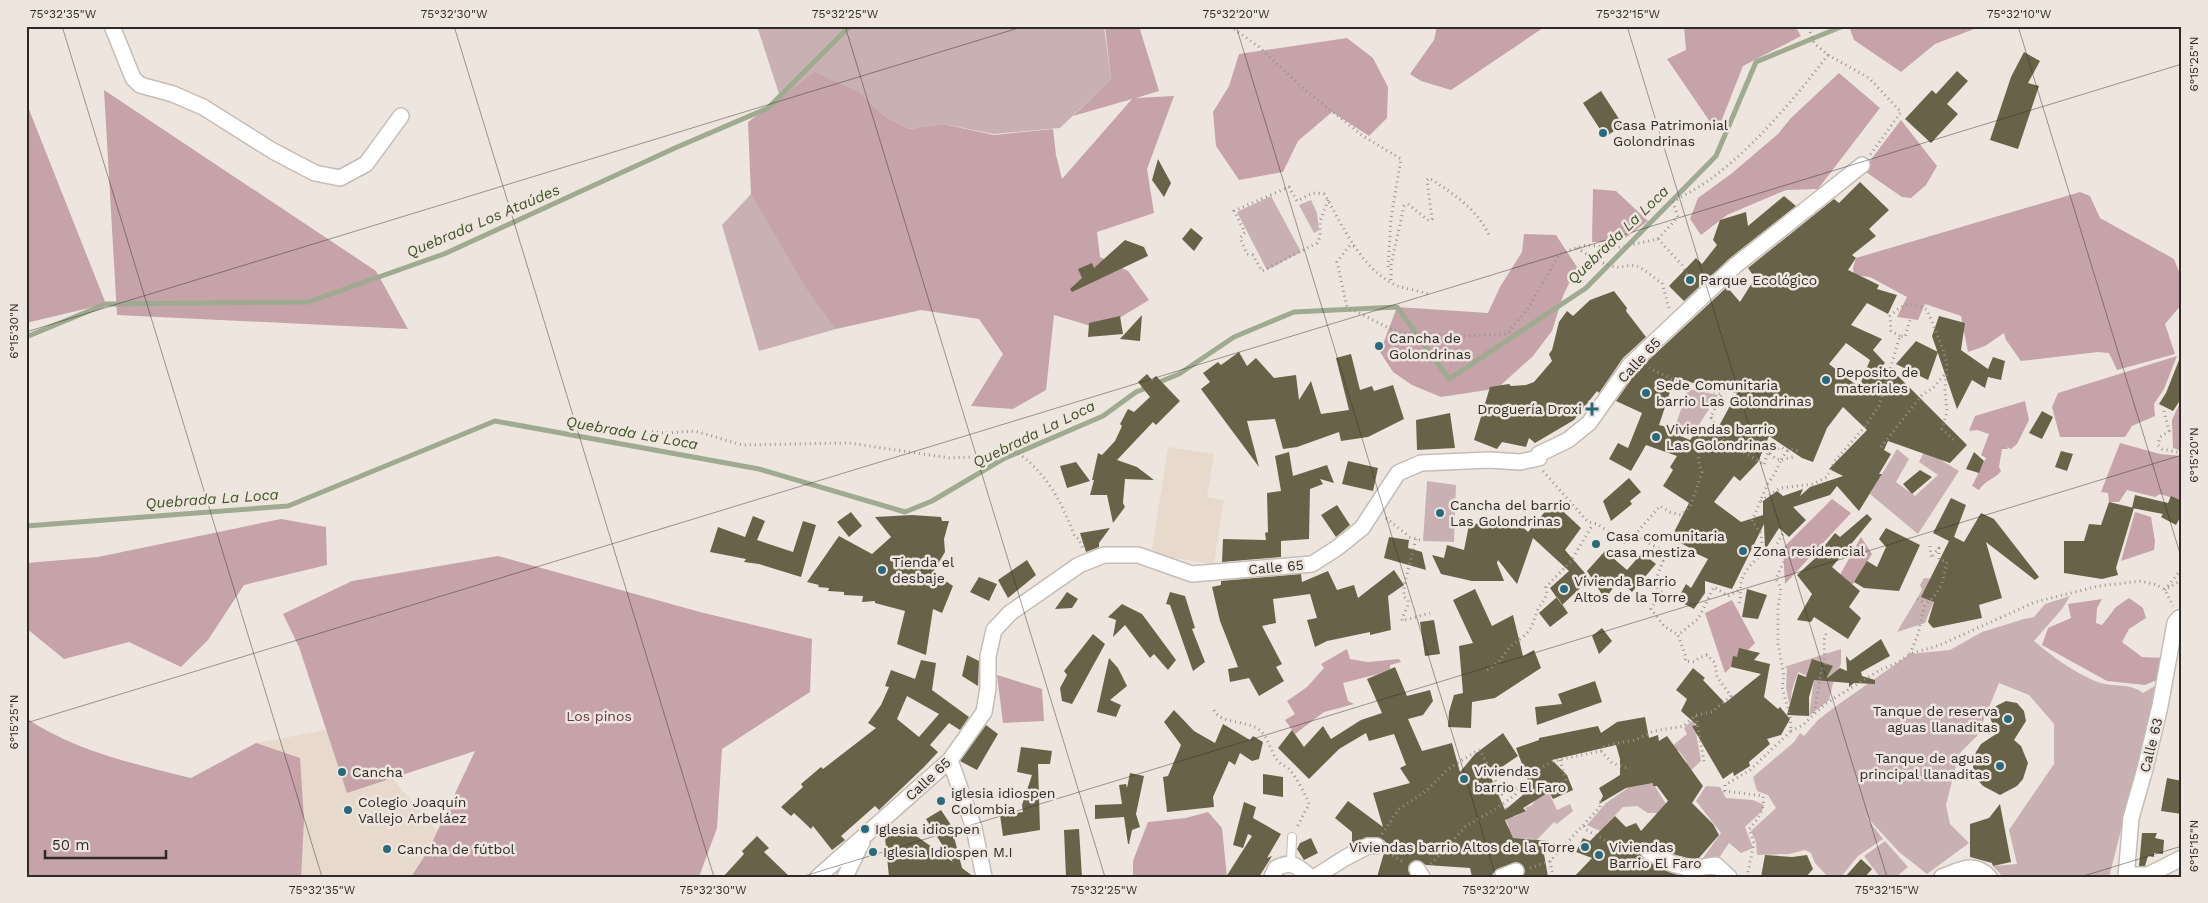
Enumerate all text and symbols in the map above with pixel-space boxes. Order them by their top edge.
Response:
text: 75°32'35"W [30,7,97,21]
text: 75°32'30"W [421,7,488,21]
text: 75°32'25"W [812,7,879,21]
text: 75°32'20"W [1203,7,1270,21]
text: 75°32'15"W [1596,7,1660,21]
text: 75°32'10"W [1987,7,2052,21]
text: 6°15'25"N [2187,37,2201,91]
place label: Casa Patrimonial Golondrinas [1613,117,1729,149]
marker: Casa Patrimonial Golondrinas [1597,127,1609,139]
water label: Quebrada Los Ataúdes [404,180,563,261]
water label: Quebrada La Loca [1564,182,1672,288]
place label: Parque Ecológico [1700,272,1817,288]
marker: Parque Ecológico [1684,274,1696,286]
text: 6°15'30"N [7,303,21,359]
place label: Cancha de Golondrinas [1389,330,1471,362]
street label: Calle 65 [1614,334,1664,386]
marker: Cancha de Golondrinas [1373,340,1385,352]
place label: Deposito de materiales [1836,364,1918,396]
marker: Deposito de materiales [1820,374,1832,386]
place label: Sede Comunitaria barrio Las Golondrinas [1656,377,1812,409]
marker: Sede Comunitaria barrio Las Golondrinas [1640,387,1652,399]
water label: Quebrada La Loca [970,397,1098,471]
place label: Droguería Droxi [1477,401,1582,417]
marker: Droguería Droxi [1586,403,1598,415]
water label: Quebrada La Loca [565,413,699,453]
place label: Viviendas barrio Las Golondrinas [1666,421,1777,453]
text: 6°15'20"N [2187,427,2201,483]
marker: Viviendas barrio Las Golondrinas [1650,431,1662,443]
water label: Quebrada La Loca [145,485,279,513]
place label: Cancha del barrio Las Golondrinas [1450,497,1571,529]
marker: Cancha del barrio Las Golondrinas [1434,507,1446,519]
place label: Casa comunitaria casa mestiza [1606,528,1725,560]
marker: Casa comunitaria casa mestiza [1590,538,1602,550]
place label: Zona residencial [1753,543,1866,559]
marker: Zona residencial [1737,545,1749,557]
place label: Tienda el desbaje [892,554,955,586]
street label: Calle 65 [1248,557,1304,577]
marker: Tienda el desbaje [876,564,888,576]
place label: Vivienda Barrio Altos de la Torre [1574,573,1686,605]
marker: Vivienda Barrio Altos de la Torre [1558,583,1570,595]
text: 6°15'25"N [7,695,21,749]
place label: Tanque de reserva aguas llanaditas [1873,703,1998,735]
park label: Los pinos [566,708,632,724]
marker: Tanque de reserva aguas llanaditas [2002,713,2014,725]
street label: Calle 63 [2137,716,2165,774]
place label: Tanque de aguas principal llanaditas [1860,750,1990,782]
street label: Calle 65 [902,754,954,804]
marker: Tanque de aguas principal llanaditas [1994,760,2006,772]
place label: Viviendas barrio El Faro [1474,763,1566,795]
place label: Cancha [352,764,403,780]
marker: Cancha [336,766,348,778]
marker: Viviendas barrio El Faro [1458,773,1470,785]
place label: iglesia idiospen Colombia [951,785,1056,817]
place label: Colegio Joaquín Vallejo Arbeláez [358,794,467,826]
marker: iglesia idiospen Colombia [935,795,947,807]
marker: Colegio Joaquín Vallejo Arbeláez [342,804,354,816]
text: 6°15'15"N [2187,820,2201,872]
place label: Iglesia idiospen [875,821,980,837]
marker: Iglesia idiospen [859,823,871,835]
scale bar [45,828,166,860]
text: 50 m [52,836,89,854]
place label: Viviendas barrio Altos de la Torre [1349,839,1575,855]
place label: Viviendas Barrio El Faro [1609,839,1702,871]
place label: Cancha de fútbol [397,841,516,857]
marker: Viviendas barrio Altos de la Torre [1579,841,1591,853]
marker: Cancha de fútbol [381,843,393,855]
place label: Iglesia Idiospen M.I [883,844,1013,860]
marker: Iglesia Idiospen M.I [867,846,879,858]
marker: Viviendas Barrio El Faro [1593,849,1605,861]
text: 75°32'35"W [289,883,356,897]
text: 75°32'30"W [680,883,747,897]
text: 75°32'25"W [1071,883,1138,897]
text: 75°32'20"W [1463,883,1530,897]
text: 75°32'15"W [1855,883,1919,897]

